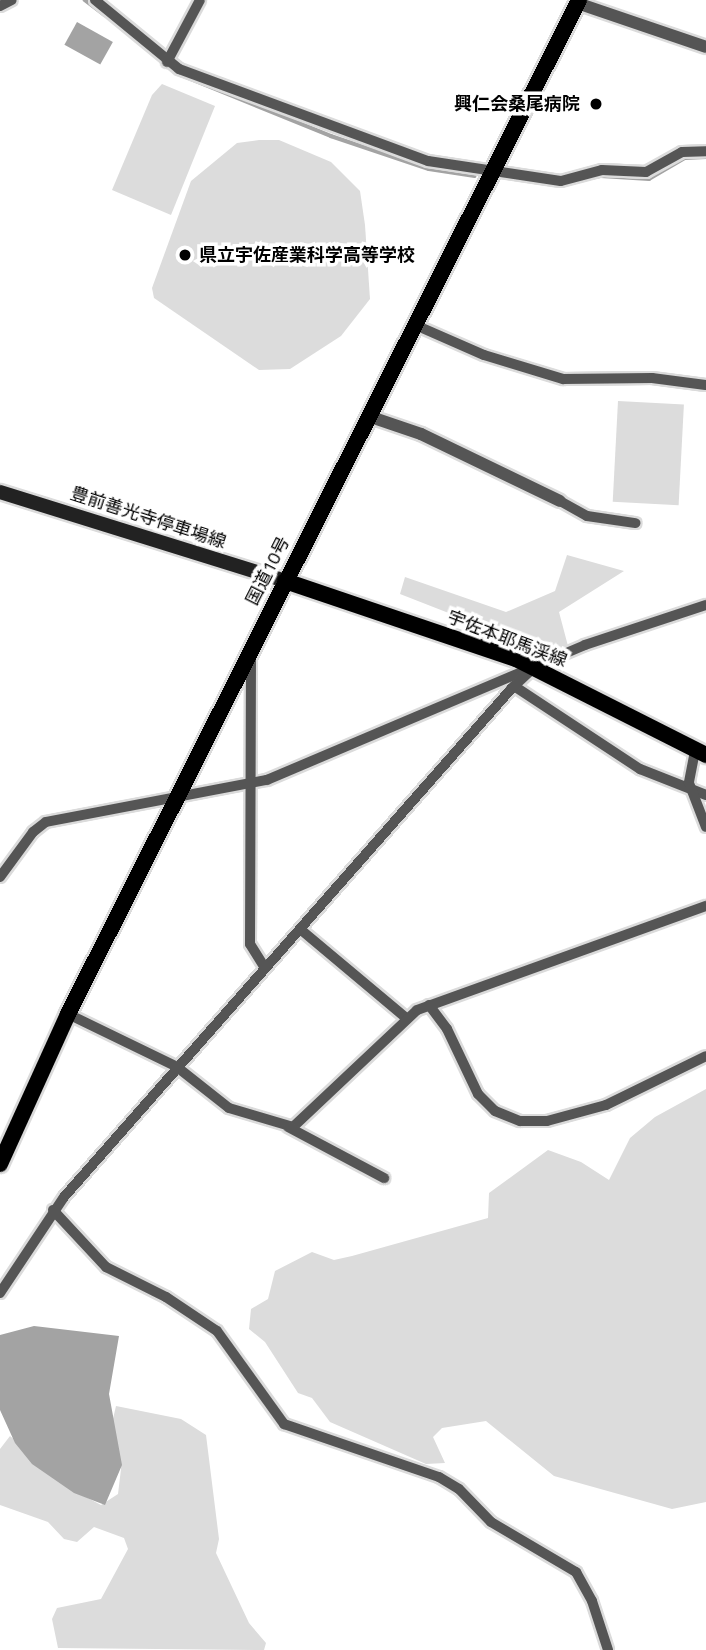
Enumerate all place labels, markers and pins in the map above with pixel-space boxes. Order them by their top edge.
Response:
place label: 興仁会桑尾病院 [454,93,580,115]
marker: 興仁会桑尾病院 [586,94,606,114]
place label: 県立宇佐産業科学高等学校 [199,244,415,266]
marker: 県立宇佐産業科学高等学校 [177,247,193,263]

